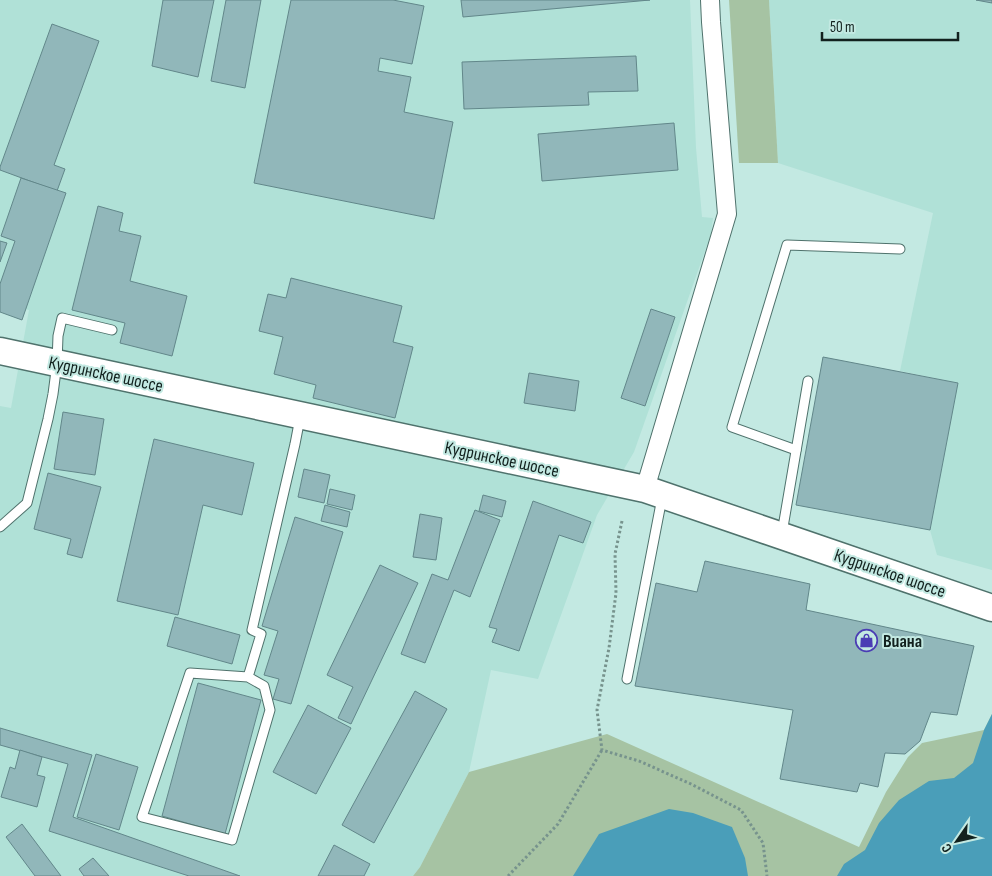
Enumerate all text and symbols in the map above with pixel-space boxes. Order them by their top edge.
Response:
scale bar [822,10,958,42]
text: 50 m [830,18,855,37]
street label: Кудринское шоссе [47,352,165,397]
street label: Кудринское шоссе [443,437,561,482]
street label: Кудринское шоссе [831,545,948,602]
shop icon: Виана [855,629,879,653]
place label: Виана [883,631,922,652]
north arrow [932,816,982,866]
text: С [938,840,956,856]

